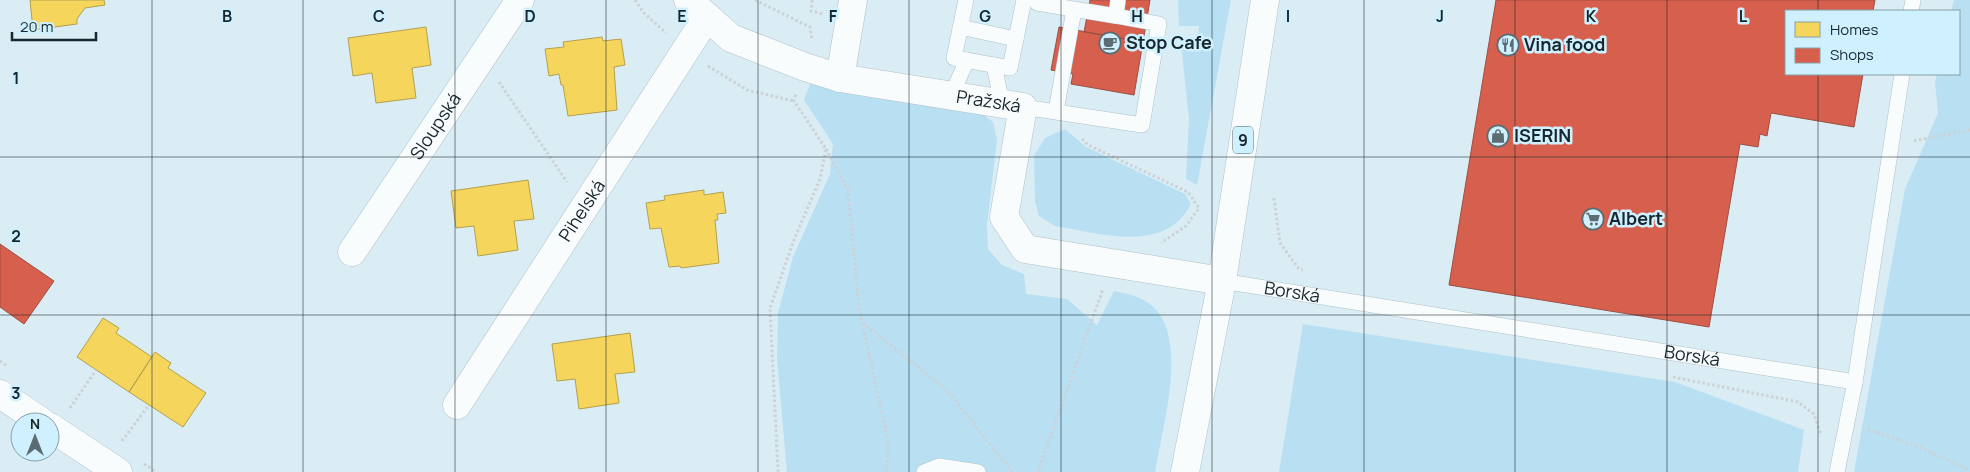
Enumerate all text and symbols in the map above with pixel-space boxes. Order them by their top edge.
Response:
text: B [222,5,232,27]
text: C [373,5,385,27]
text: D [524,5,536,27]
text: E [677,5,687,27]
text: F [829,5,838,27]
text: G [979,5,991,27]
text: H [1131,5,1143,27]
text: I [1286,5,1290,27]
text: J [1436,5,1444,27]
text: K [1586,5,1597,27]
text: L [1739,5,1748,27]
scale bar [12,10,96,42]
legend [1785,10,1960,75]
text: 20 m [20,16,53,37]
text: Homes [1830,19,1879,40]
place label: Stop Cafe [1126,30,1212,54]
cafe icon: Stop Cafe [1098,31,1122,55]
place label: Vina food [1524,32,1605,56]
restaurant icon: Vina food [1496,33,1520,57]
text: Shops [1830,44,1874,65]
text: 1 [12,67,20,89]
street label: Pražská [955,84,1023,117]
street label: Sloupská [404,88,466,164]
place label: ISERIN [1514,123,1571,147]
shop icon: ISERIN [1486,124,1510,148]
road number: 9 [1233,126,1253,154]
street label: Pihelská [553,175,610,246]
place label: Albert [1609,206,1663,230]
supermarket icon: Albert [1581,207,1605,231]
text: 2 [11,225,21,247]
street label: Borská [1263,275,1322,307]
street label: Borská [1663,339,1722,371]
text: 3 [11,382,21,404]
north arrow [10,412,60,462]
text: N [30,414,40,433]

